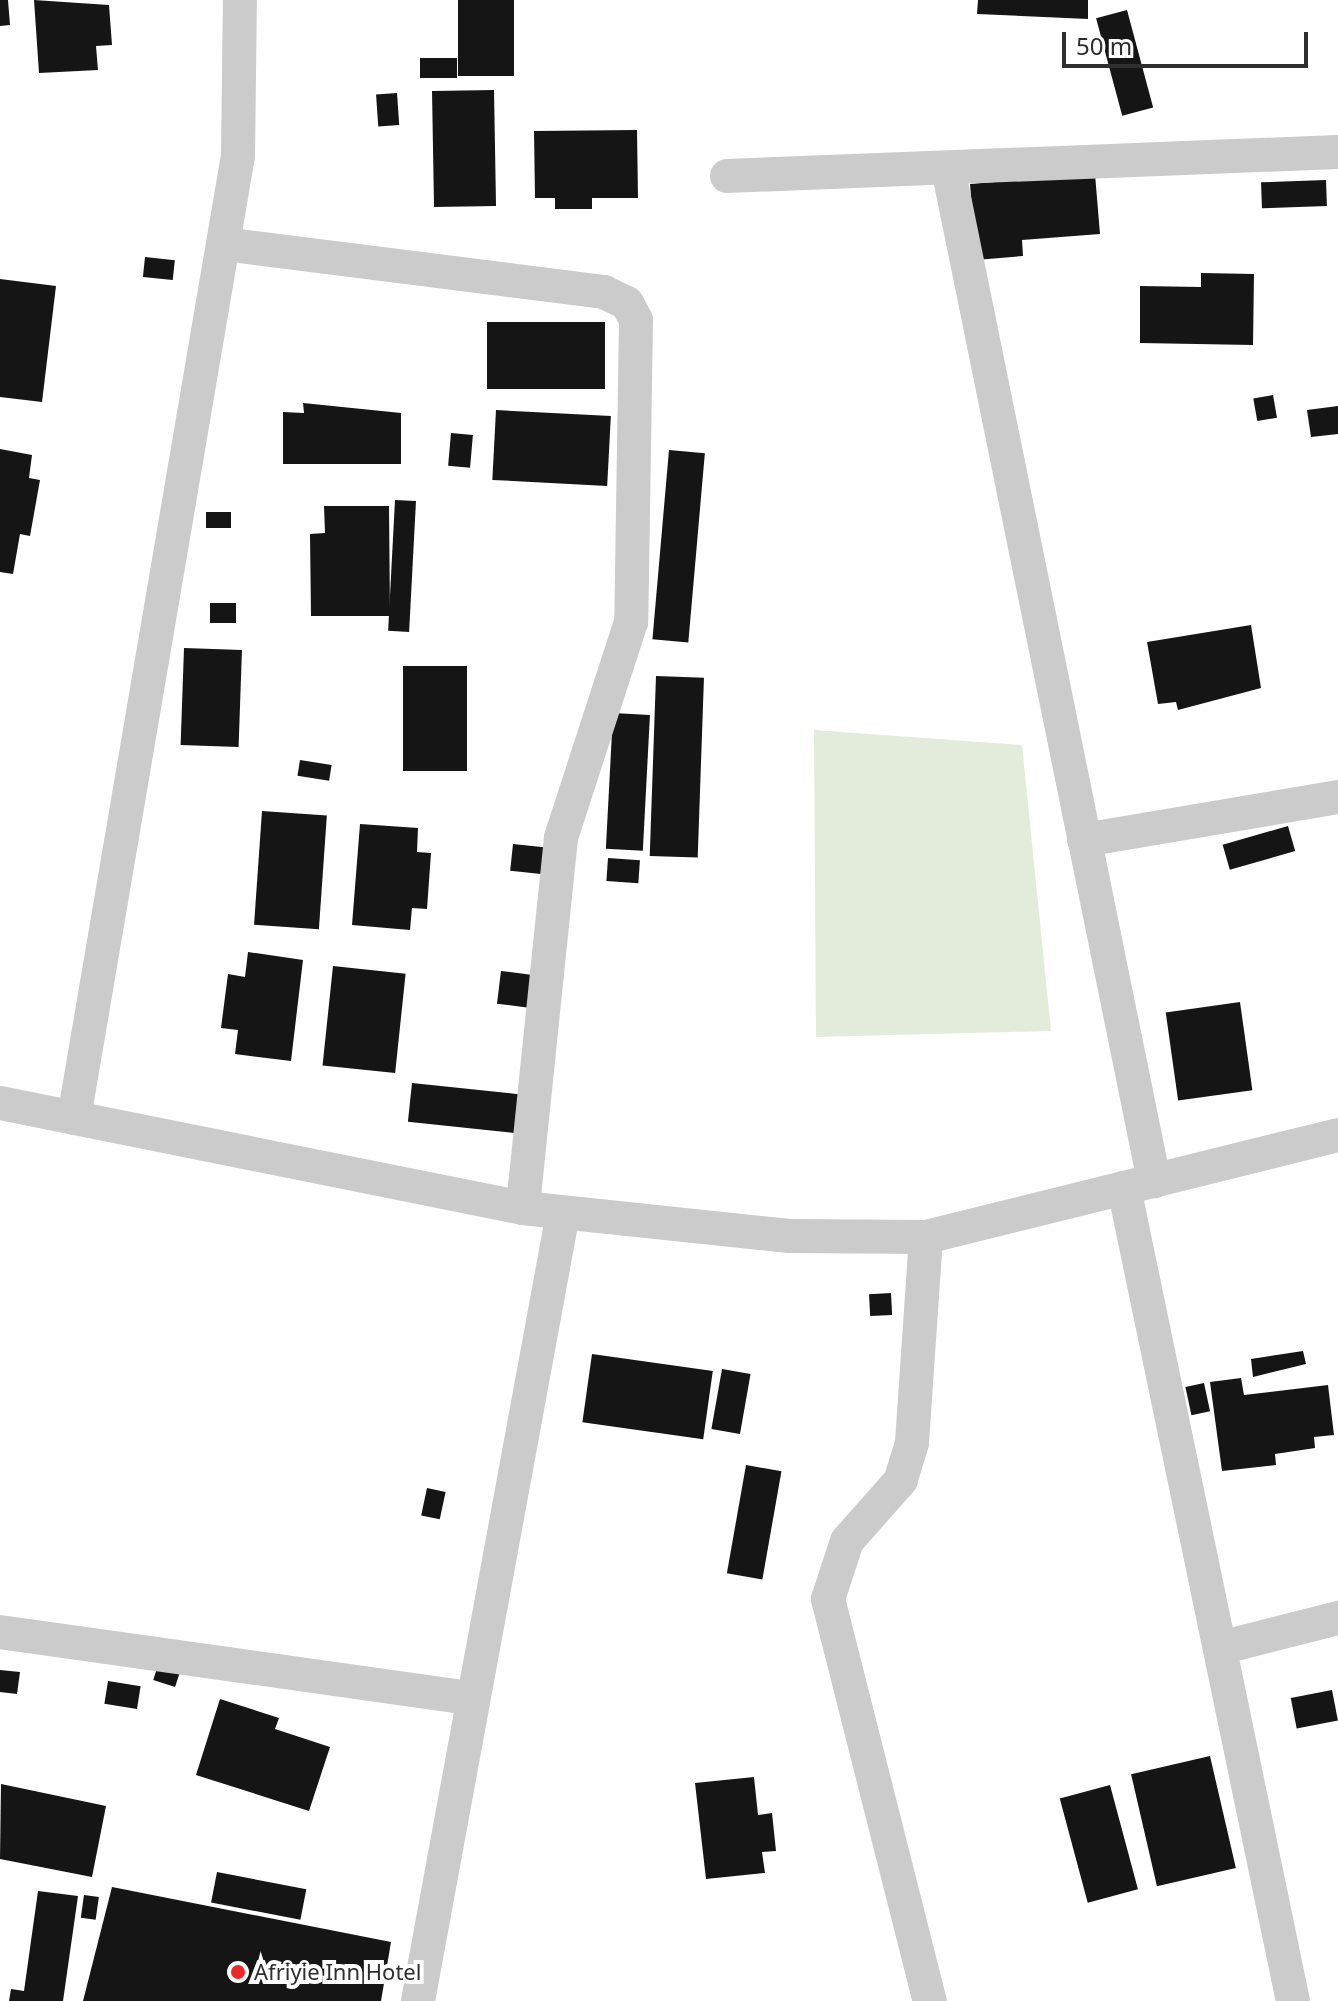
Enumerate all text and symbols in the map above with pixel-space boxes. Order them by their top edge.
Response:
scale bar [1066,16,1312,66]
text: 50 m [1076,29,1132,62]
place label: Afriyie Inn Hotel [254,1959,421,1985]
marker: Afriyie Inn Hotel [229,1963,247,1981]

